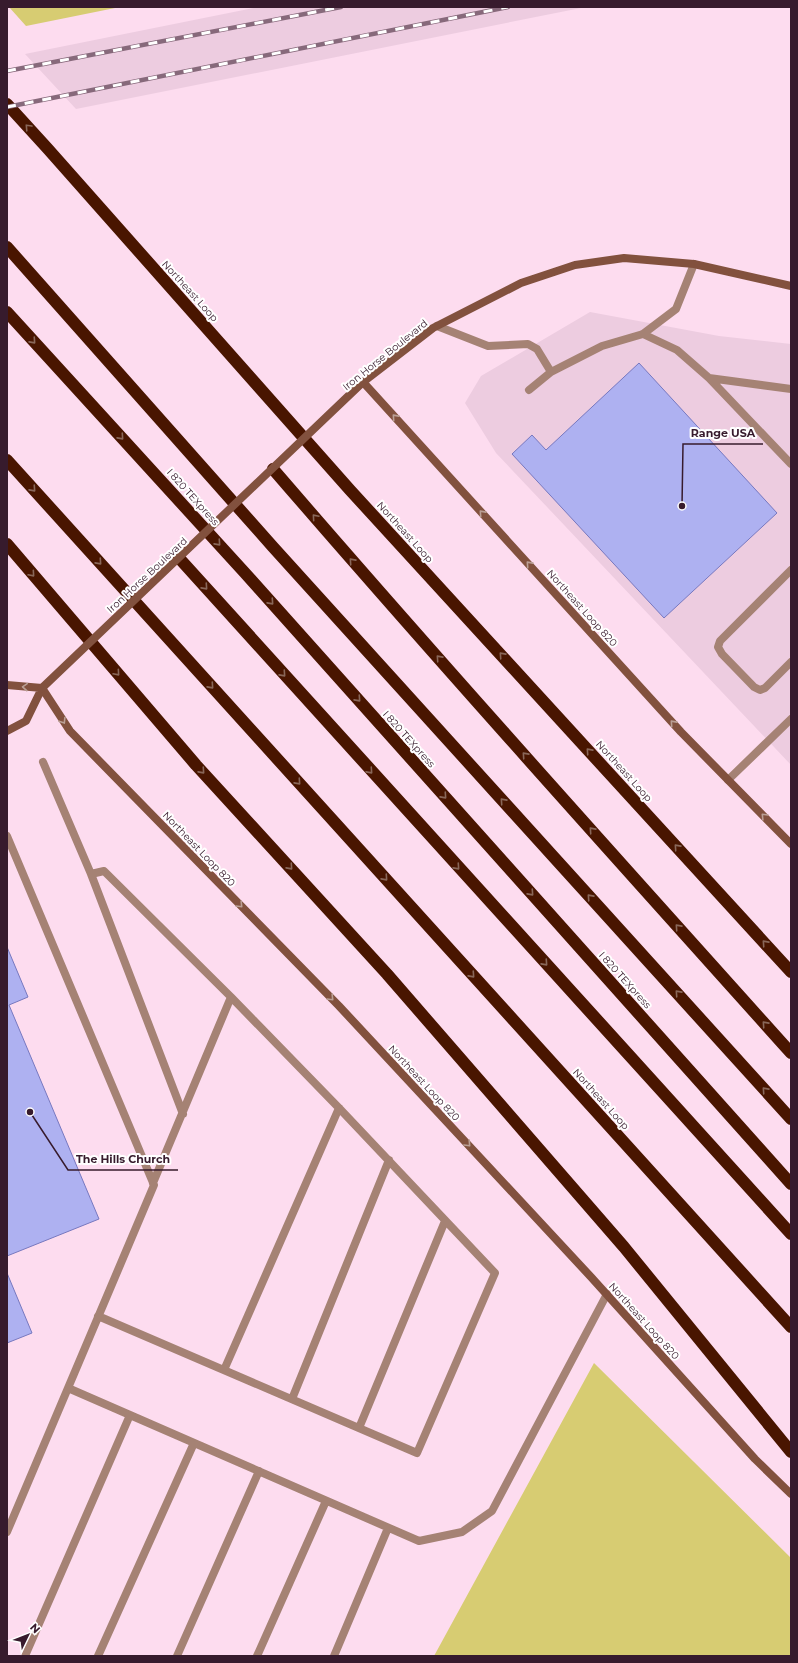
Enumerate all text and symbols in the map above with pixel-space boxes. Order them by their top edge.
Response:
one-way arrow [25,124,32,131]
street label: Northeast Loop [159,258,221,324]
street label: Iron Horse Boulevard [340,317,430,393]
one-way arrow [29,336,36,343]
one-way arrow [392,414,399,422]
callout: Range USA [683,421,763,444]
text: Range USA [691,426,756,440]
one-way arrow [116,432,123,439]
street label: I 820 TEXpress [164,466,222,528]
one-way arrow [28,484,35,491]
street label: Northeast Loop [374,499,436,565]
one-way arrow [480,510,487,518]
one-way arrow [312,515,319,522]
street label: Iron Horse Boulevard [104,534,190,616]
one-way arrow [213,538,221,546]
one-way arrow [95,557,102,565]
one-way arrow [350,558,357,565]
one-way arrow [527,562,534,569]
street label: Northeast Loop 820 [544,567,620,649]
one-way arrow [28,569,35,577]
one-way arrow [200,583,207,590]
one-way arrow [267,597,274,605]
one-way arrow [499,653,506,660]
one-way arrow [436,655,443,663]
one-way arrow [112,668,119,675]
one-way arrow [278,670,285,677]
one-way arrow [206,681,213,688]
one-way arrow [22,682,28,691]
one-way arrow [353,694,361,702]
street label: I 820 TEXpress [380,708,438,770]
one-way arrow [58,717,66,724]
one-way arrow [670,720,678,728]
street label: Northeast Loop [593,738,655,804]
one-way arrow [587,749,594,756]
one-way arrow [522,752,529,760]
one-way arrow [197,766,205,774]
one-way arrow [365,766,372,773]
one-way arrow [293,777,301,785]
one-way arrow [440,791,447,799]
one-way arrow [500,798,508,806]
street label: Northeast Loop 820 [160,809,238,889]
one-way arrow [761,813,769,821]
one-way arrow [589,827,596,835]
one-way arrow [675,845,682,852]
one-way arrow [285,862,292,870]
one-way arrow [453,862,460,870]
one-way arrow [380,873,388,881]
one-way arrow [526,888,534,896]
one-way arrow [588,894,595,902]
one-way arrow [235,900,243,908]
one-way arrow [676,924,683,932]
one-way arrow [762,941,769,948]
street label: I 820 TEXpress [596,949,654,1011]
one-way arrow [540,958,548,966]
one-way arrow [468,970,475,977]
one-way arrow [675,991,682,998]
one-way arrow [326,993,334,1001]
one-way arrow [762,1021,770,1029]
street label: Northeast Loop 820 [385,1042,463,1124]
street label: Northeast Loop [570,1066,632,1132]
one-way arrow [762,1087,770,1095]
one-way arrow [463,1139,470,1147]
callout: The Hills Church [68,1147,178,1170]
text: The Hills Church [76,1152,170,1166]
street label: Northeast Loop 820 [606,1280,682,1362]
north arrow [8,1615,48,1655]
text: N [27,1620,43,1636]

